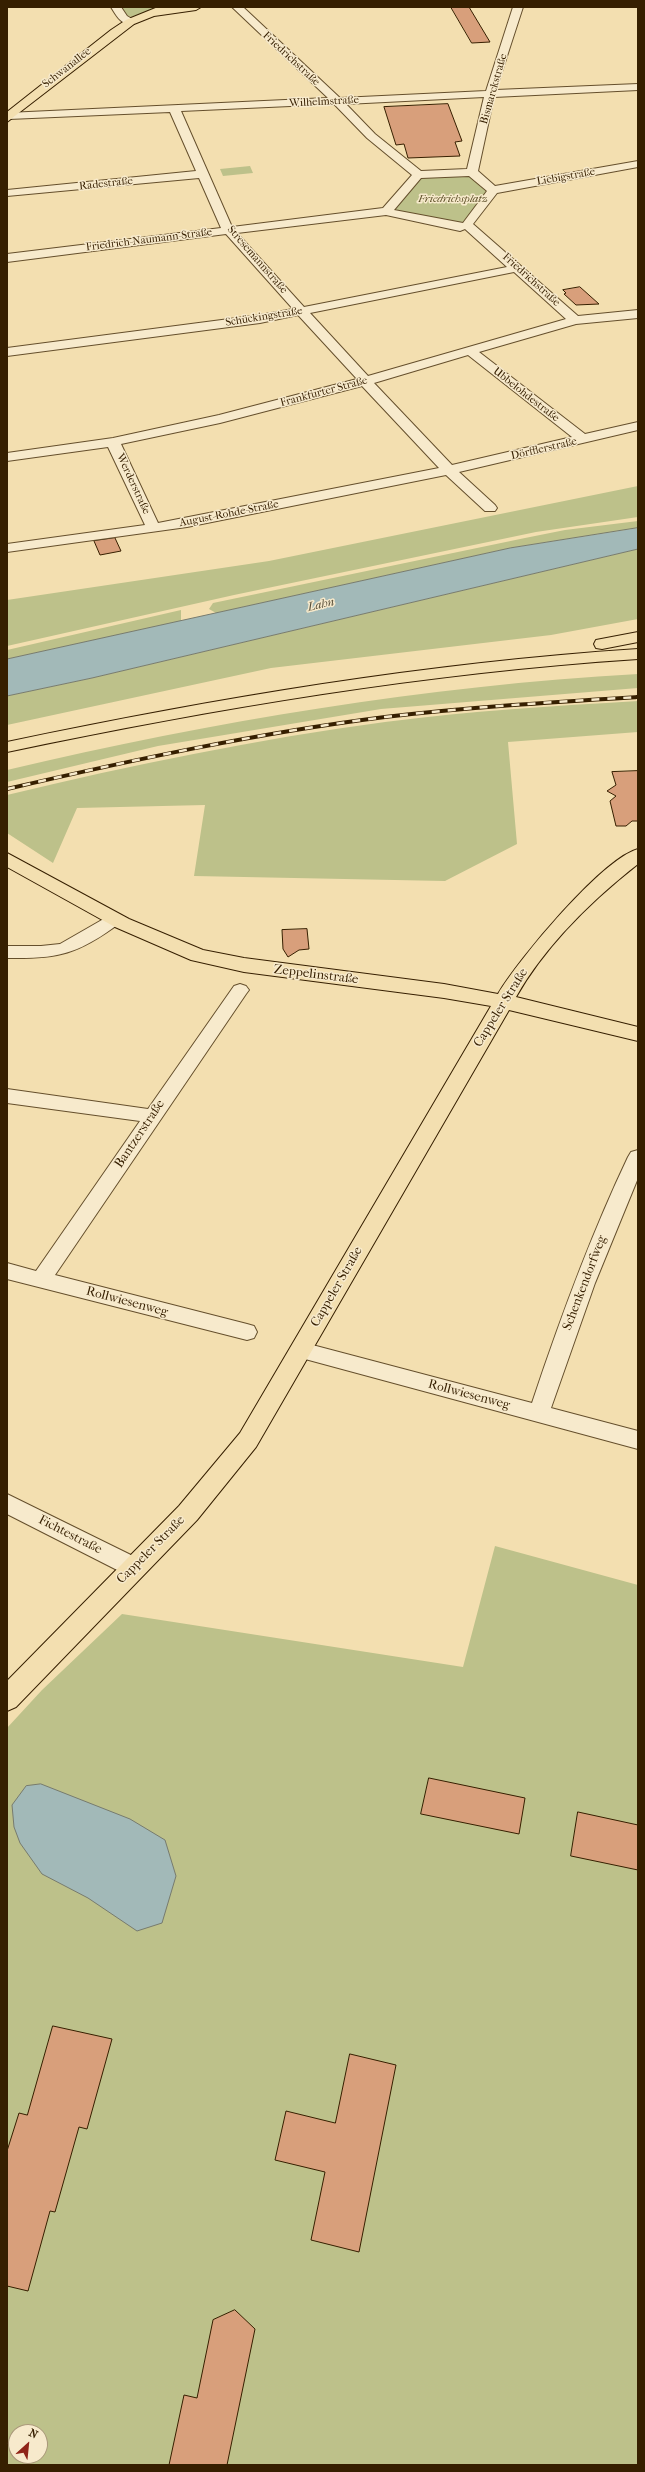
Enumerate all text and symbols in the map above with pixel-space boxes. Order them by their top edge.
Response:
street label: Friedrichstraße [260,29,322,89]
street label: Schwanallee [40,45,94,91]
street label: Bismarckstraße [478,52,510,126]
street label: Wilhelmstraße [289,94,359,110]
street label: Liebigstraße [536,165,596,189]
street label: Radestraße [79,175,133,193]
park label: Friedrichsplatz [418,192,488,206]
street label: Stresemannstraße [224,223,290,297]
street label: Friedrich-Naumann-Straße [85,226,213,254]
street label: Friedrichstraße [499,251,563,309]
street label: Schückingstraße [224,304,304,330]
street label: Ubbelohdestraße [490,365,562,425]
street label: Frankfurter Straße [279,374,369,410]
street label: Dörfflerstraße [510,435,578,463]
street label: Werderstraße [113,452,153,516]
street label: August-Rohde-Straße [178,498,280,530]
water label: Lahn [306,595,336,615]
street label: Zeppelinstraße [273,962,359,988]
street label: Cappeler Straße [471,966,531,1050]
street label: Bantzerstraße [111,1097,169,1171]
street label: Schenkendorfweg [560,1233,610,1333]
street label: Cappeler Straße [308,1244,366,1330]
street label: Rollwiesenweg [84,1284,170,1320]
street label: Rollwiesenweg [426,1377,512,1413]
street label: Fichtestraße [36,1512,104,1558]
street label: Cappeler Straße [114,1513,188,1587]
north arrow [8,2424,48,2464]
text: N [27,2426,40,2441]

